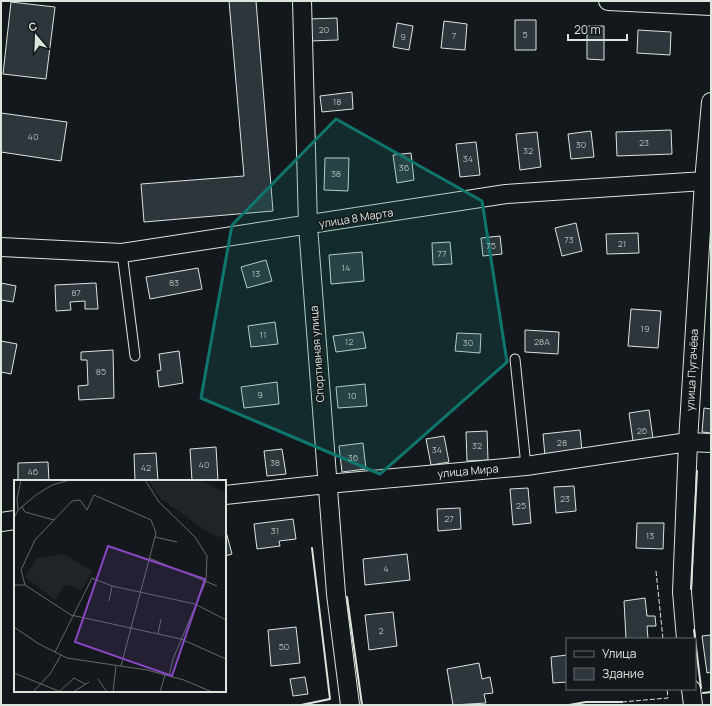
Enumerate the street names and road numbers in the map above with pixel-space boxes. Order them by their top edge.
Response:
street label: улица 8 Марта [318,204,394,231]
street label: Спортивная улица [306,305,327,403]
street label: улица Пугачёва [682,329,701,411]
street label: улица Мира [437,460,499,481]

